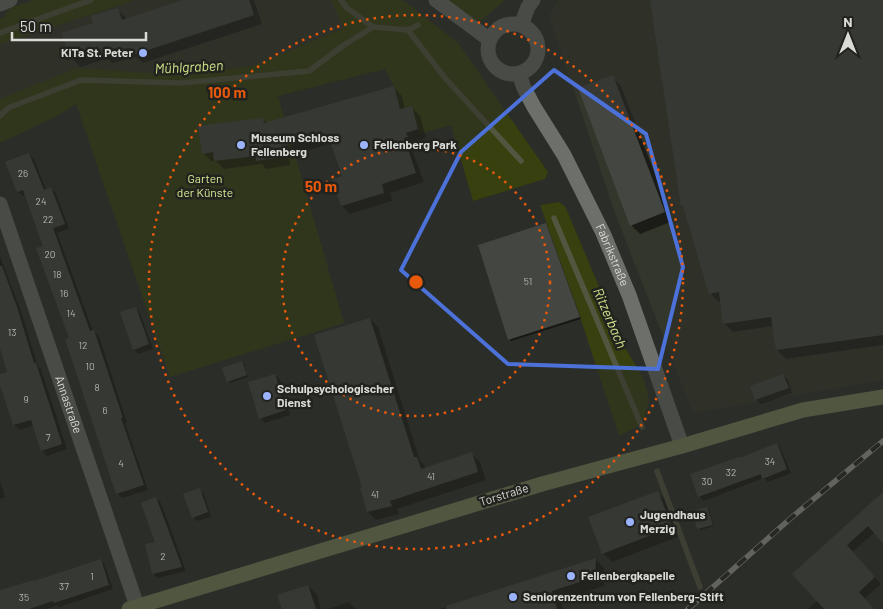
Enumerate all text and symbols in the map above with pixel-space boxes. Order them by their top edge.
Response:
scale bar [12,10,146,42]
north arrow [823,10,873,60]
text: N [843,13,853,30]
text: 50 m [20,17,52,35]
place label: KiTa St. Peter [61,45,133,59]
marker: KiTa St. Peter [137,47,149,59]
water label: Mühlgraben [154,56,224,77]
text: 100 m [208,83,246,101]
place label: Museum Schloss Fellenberg [251,130,339,158]
place label: Fellenberg Park [374,137,457,151]
marker: Museum Schloss Fellenberg [235,139,247,151]
marker: Fellenberg Park [358,139,370,151]
house number: 26 [18,167,28,179]
park label: Garten der Künste [177,171,233,199]
text: 50 m [305,177,337,195]
house number: 24 [36,195,46,207]
house number: 22 [43,213,53,225]
street label: Fabrikstraße [593,221,632,288]
house number: 20 [44,248,56,260]
house number: 18 [53,268,61,280]
centre of rings [407,273,425,291]
house number: 51 [524,275,532,287]
water label: Ritzerbach [590,285,631,351]
house number: 16 [60,287,68,299]
house number: 14 [66,307,76,319]
house number: 13 [8,326,16,338]
house number: 12 [79,339,87,351]
house number: 10 [85,360,95,372]
street label: Annastraße [53,374,86,435]
house number: 8 [94,381,100,393]
place label: Schulpsychologischer Dienst [277,381,394,409]
marker: Schulpsychologischer Dienst [261,390,273,402]
house number: 9 [23,393,29,405]
house number: 6 [102,404,108,416]
house number: 7 [46,431,51,443]
house number: 34 [765,455,775,467]
house number: 4 [118,457,124,469]
house number: 32 [726,466,736,478]
house number: 41 [427,470,435,482]
house number: 30 [702,475,712,487]
street label: Torstraße [477,480,530,508]
house number: 41 [371,488,379,500]
place label: Jugendhaus Merzig [640,507,706,535]
marker: Jugendhaus Merzig [624,516,636,528]
house number: 2 [160,550,166,562]
place label: Fellenbergkapelle [581,568,675,582]
house number: 1 [90,570,94,582]
marker: Fellenbergkapelle [565,570,577,582]
house number: 37 [59,580,69,592]
place label: Seniorenzentrum von Fellenberg-Stift [523,589,724,603]
house number: 35 [19,591,29,603]
marker: Seniorenzentrum von Fellenberg-Stift [507,591,519,603]

